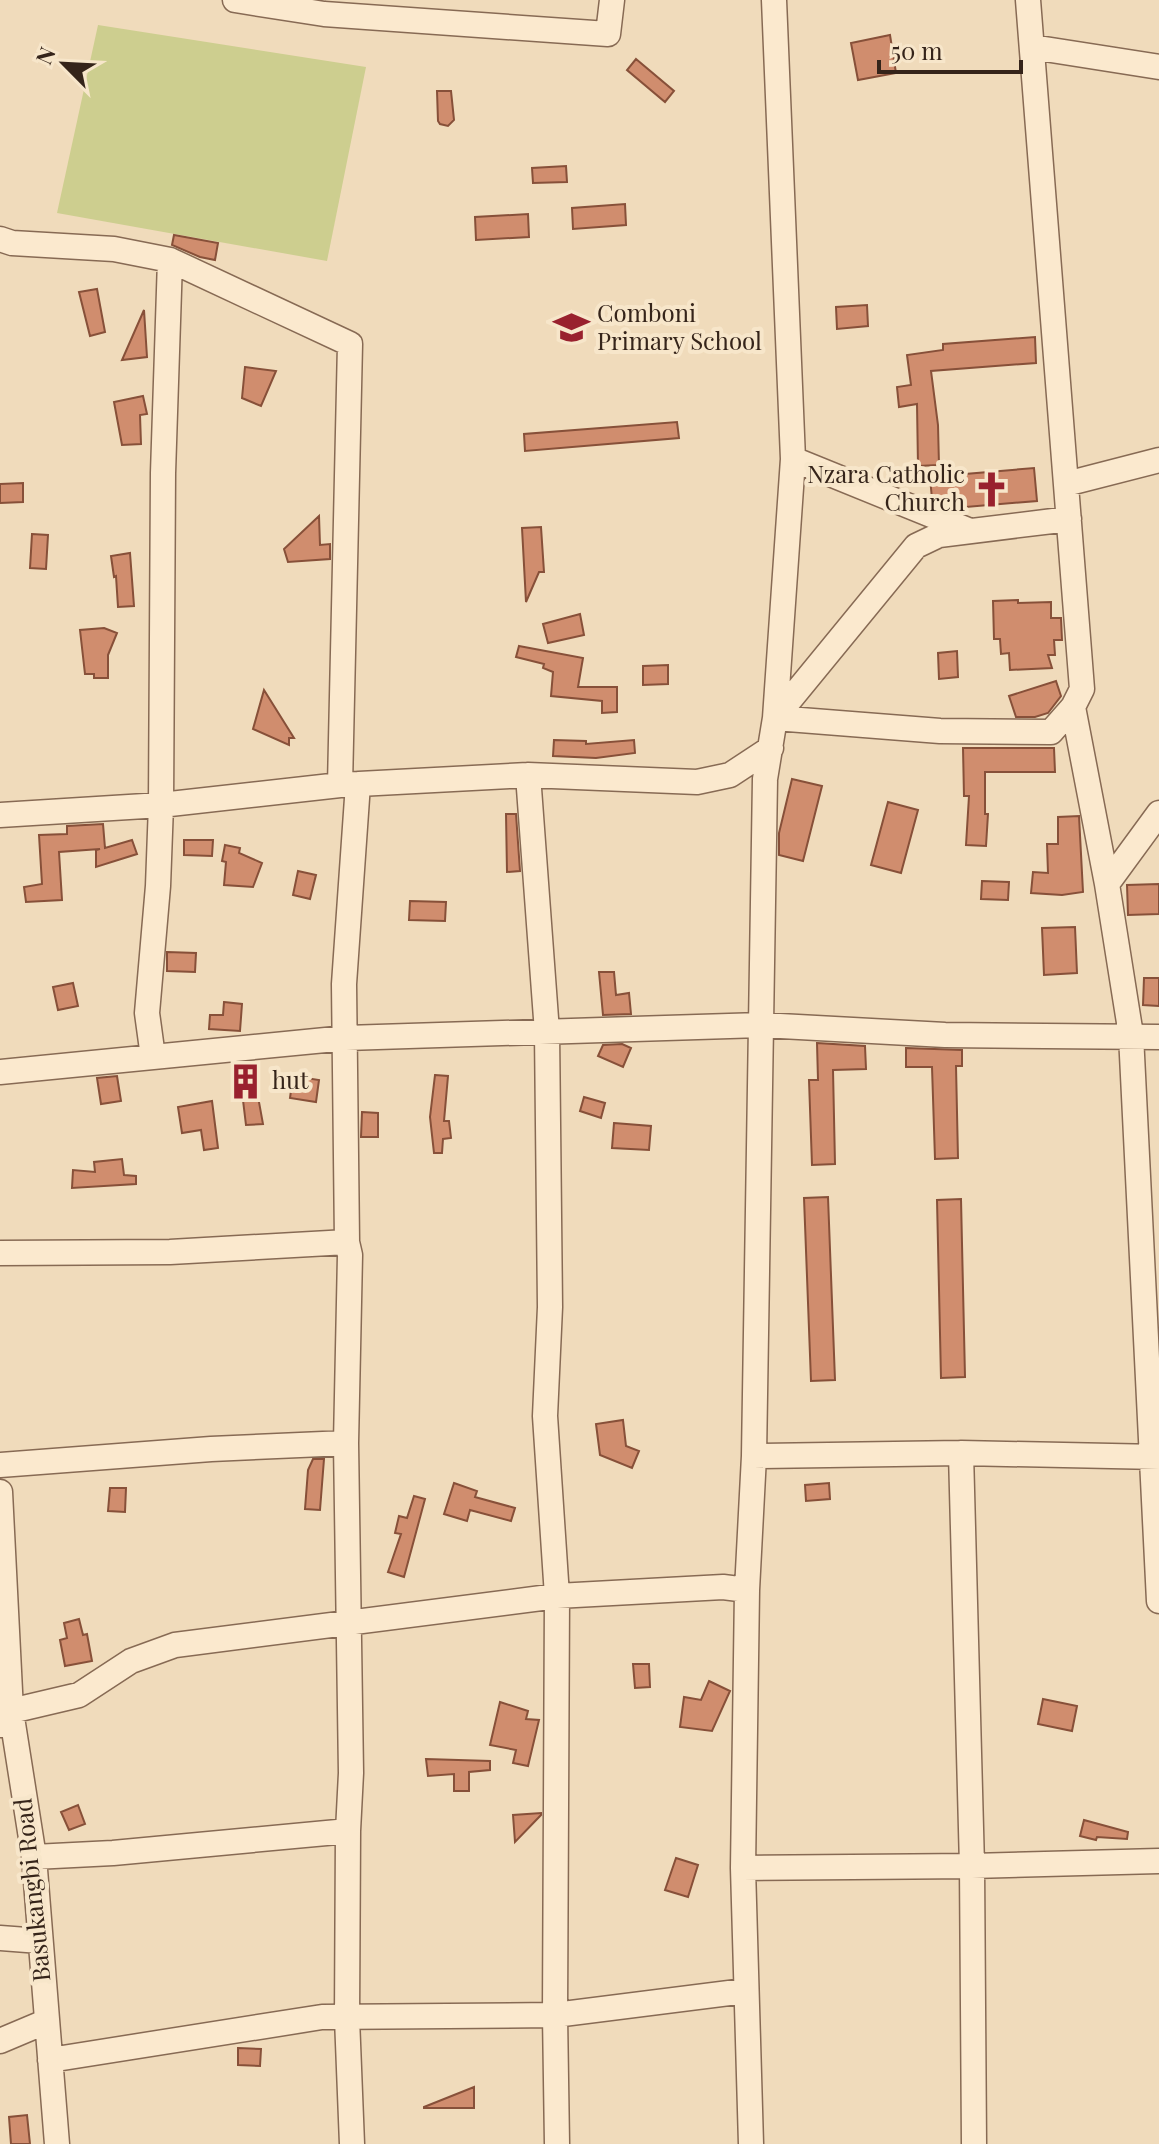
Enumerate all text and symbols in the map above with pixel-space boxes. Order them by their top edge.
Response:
north arrow [24,24,104,104]
scale bar [879,24,1021,74]
text: 50 m [891,34,943,66]
text: N [28,42,62,69]
place label: Comboni Primary School [597,296,762,356]
school or university icon: Comboni Primary School [552,309,590,347]
place label: Nzara Catholic Church [807,457,965,517]
church icon: Nzara Catholic Church [972,470,1010,508]
building icon: hut [227,1062,265,1100]
place label: hut [272,1063,309,1095]
street label: Basukangbi Road [5,1797,57,1984]

